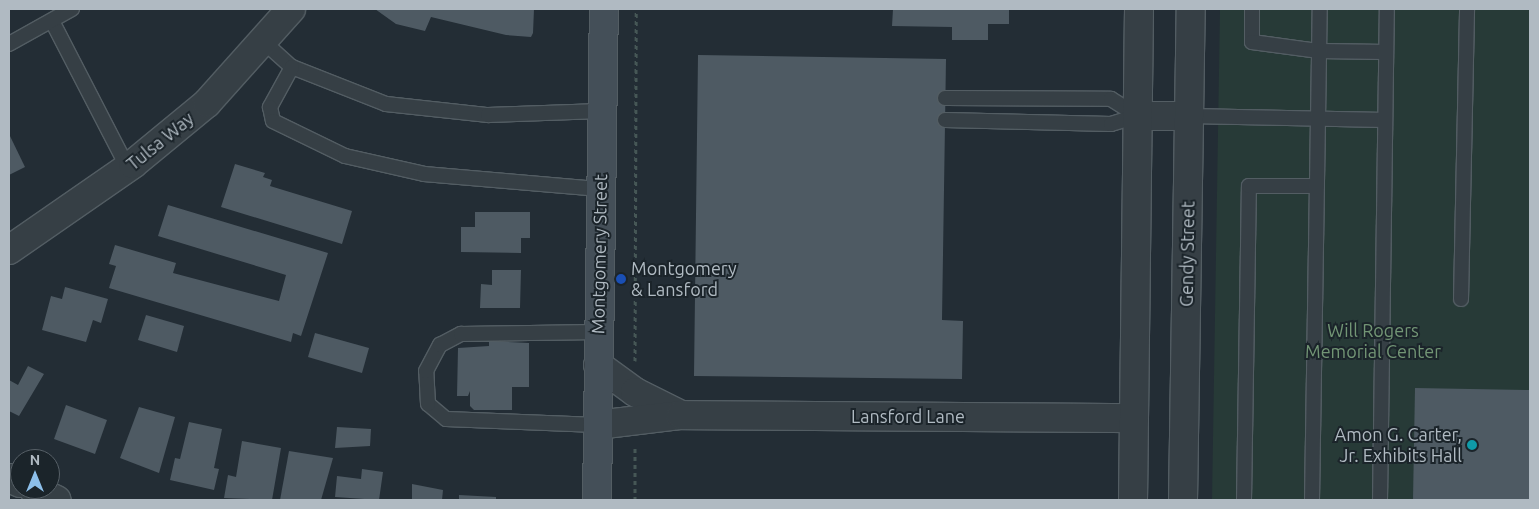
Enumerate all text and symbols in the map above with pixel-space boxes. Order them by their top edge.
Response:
street label: Tulsa Way [122,107,198,175]
street label: Montgomery Street [587,174,611,334]
street label: Gendy Street [1175,201,1199,307]
place label: Montgomery & Lansford [631,258,737,300]
marker: Montgomery & Lansford [615,273,627,285]
park label: Will Rogers Memorial Center [1305,320,1441,362]
street label: Lansford Lane [851,405,965,427]
place label: Amon G. Carter, Jr. Exhibits Hall [1335,424,1462,466]
marker: Amon G. Carter, Jr. Exhibits Hall [1466,439,1478,451]
north arrow [10,449,60,499]
text: N [30,452,40,468]

